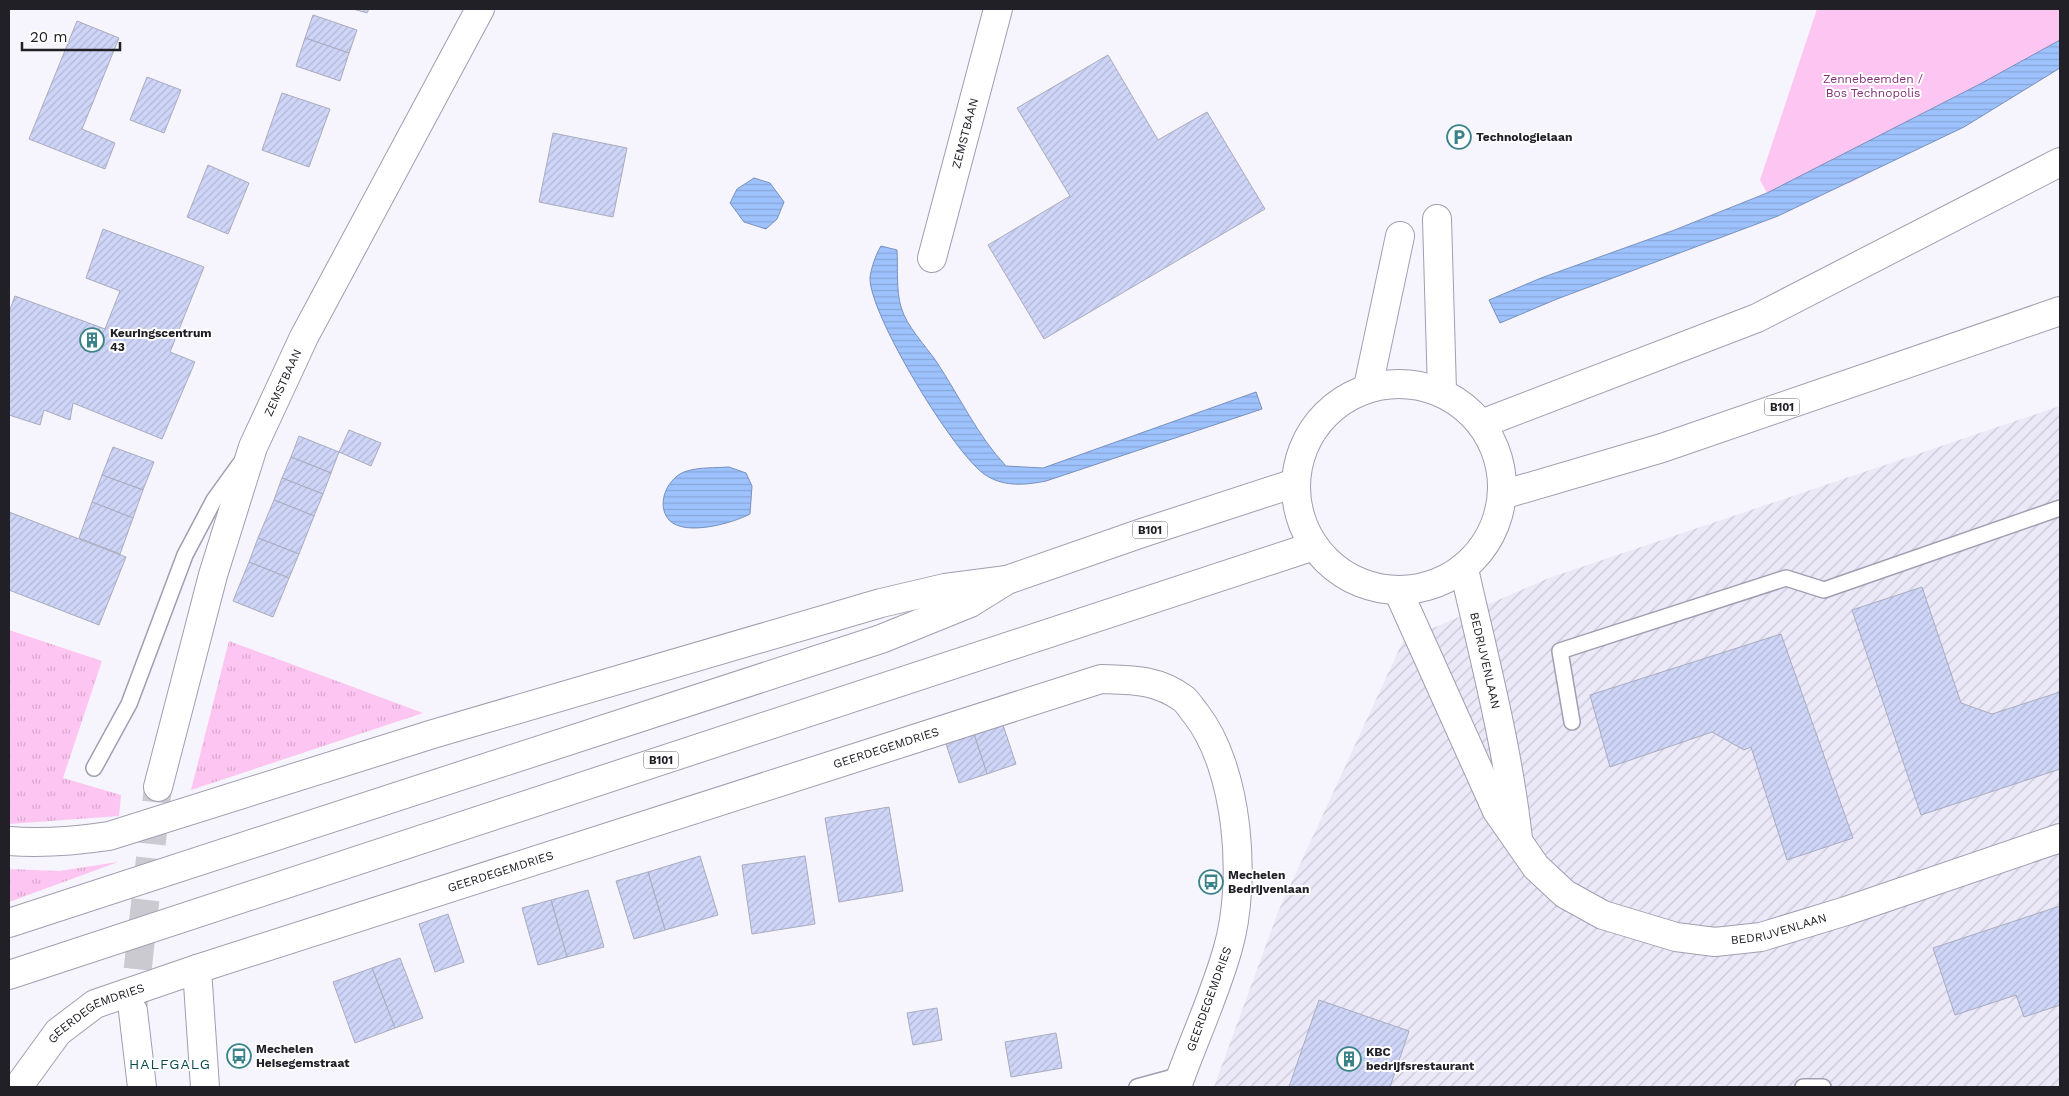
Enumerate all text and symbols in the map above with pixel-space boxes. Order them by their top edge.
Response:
scale bar [22,20,120,52]
text: 20 m [30,28,68,46]
park label: Zennebeemden / Bos Technopolis [1823,72,1923,100]
street label: ZEMSTBAAN [949,97,981,170]
parking icon: Technologielaan [1446,124,1472,150]
place label: Technologielaan [1476,130,1572,144]
place label: Keuringscentrum 43 [110,326,212,354]
building icon: Keuringscentrum 43 [79,327,105,353]
street label: ZEMSTBAAN [261,347,304,419]
road number: B101 [1764,398,1800,416]
road number: B101 [1132,522,1168,538]
street label: BEDRIJVENLAAN [1467,611,1503,710]
street label: GEERDEGEMDRIES [832,724,941,771]
road number: B101 [644,752,678,768]
street label: GEERDEGEMDRIES [446,848,555,895]
place label: Mechelen Bedrijvenlaan [1228,868,1309,896]
bus stop icon: Mechelen Bedrijvenlaan [1198,869,1224,895]
street label: BEDRIJVENLAAN [1730,910,1828,947]
street label: GEERDEGEMDRIES [1184,945,1234,1053]
street label: GEERDEGEMDRIES [45,981,146,1046]
place label: Mechelen Heisegemstraat [256,1042,350,1070]
bus stop icon: Mechelen Heisegemstraat [226,1043,252,1069]
place label: KBC bedrijfsrestaurant [1366,1045,1475,1073]
building icon: KBC bedrijfsrestaurant [1336,1046,1362,1072]
district label: HALFGALG [129,1056,211,1072]

